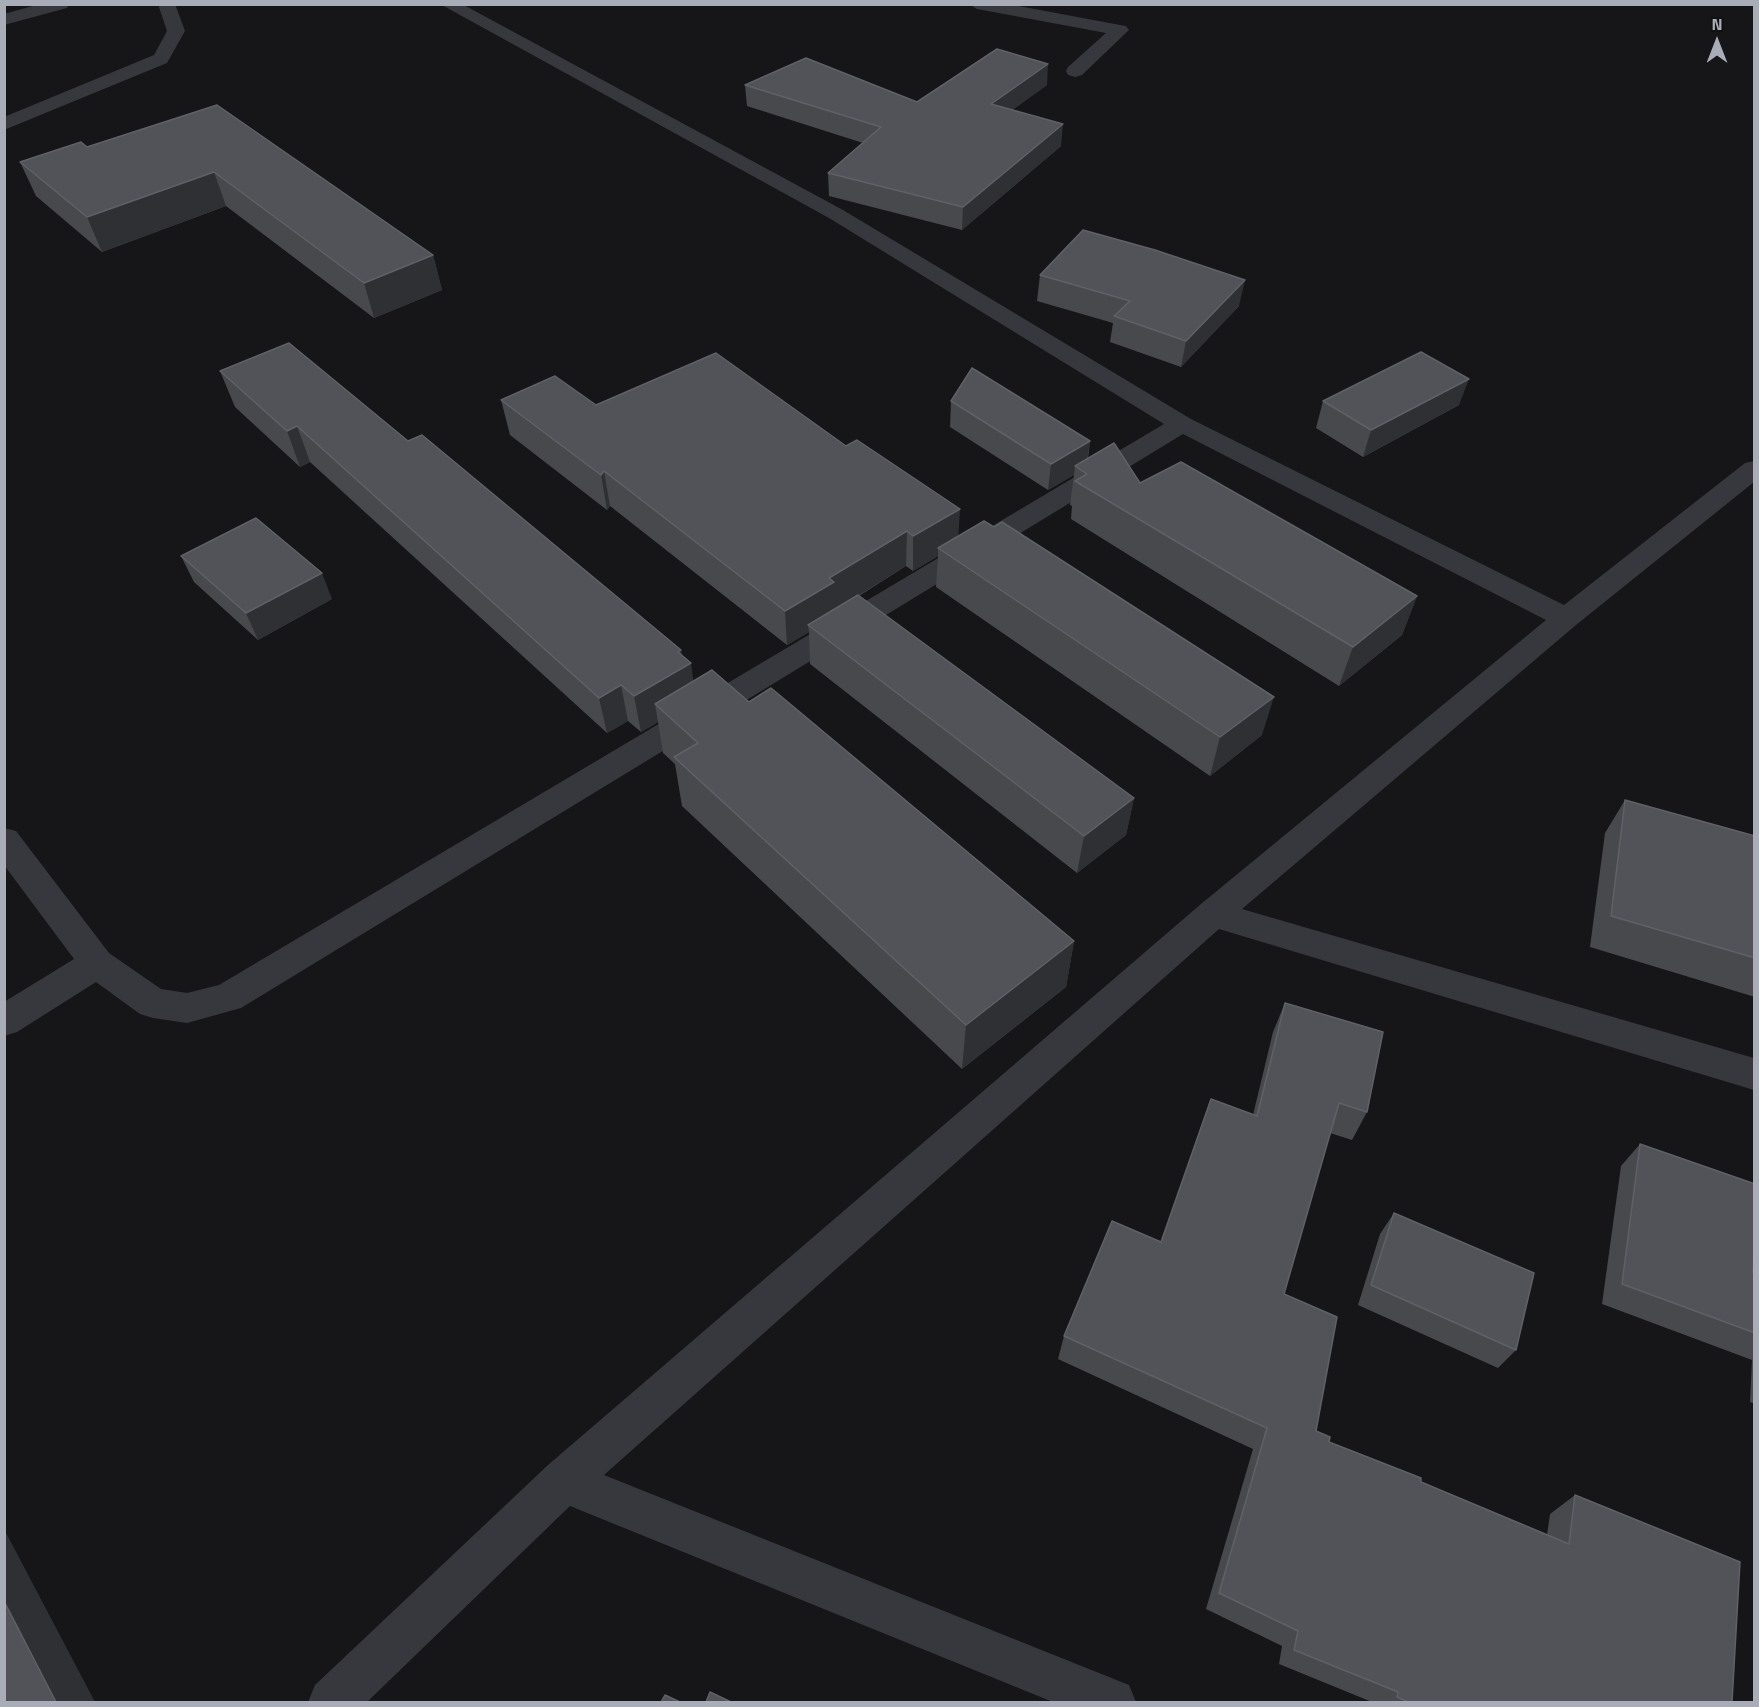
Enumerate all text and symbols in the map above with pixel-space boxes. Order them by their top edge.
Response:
north arrow [1687,12,1747,72]
text: N [1711,12,1723,36]

